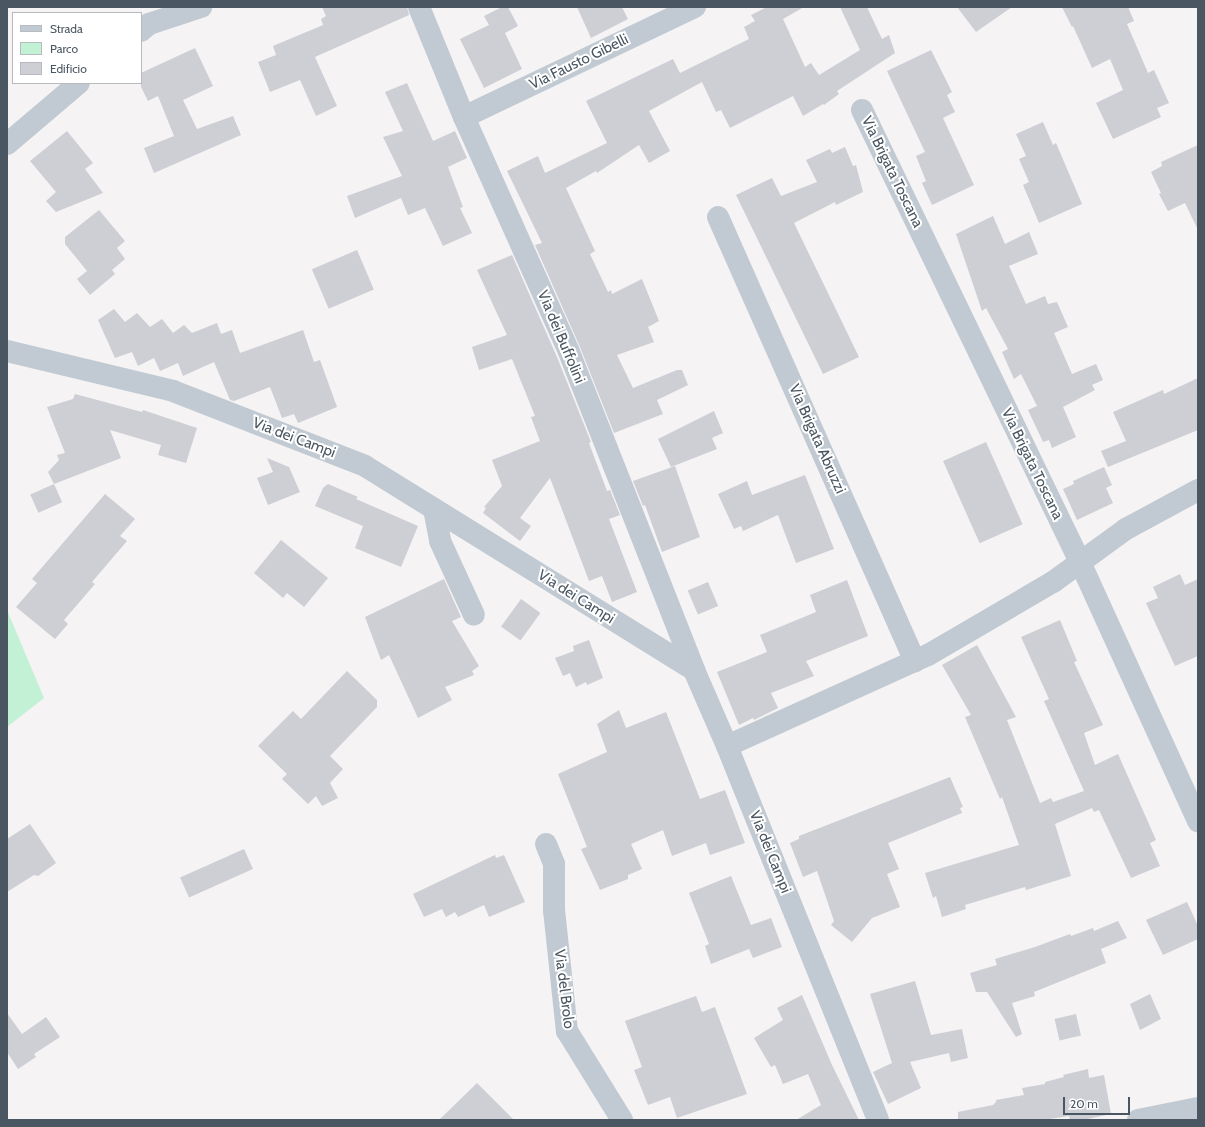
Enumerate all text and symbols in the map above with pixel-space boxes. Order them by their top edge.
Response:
legend [12,12,142,84]
text: Strada [50,21,83,36]
street label: Via Fausto Gibelli [527,30,631,94]
text: Parco [50,41,78,56]
text: Edificio [50,61,87,76]
street label: Via Brigata Toscana [857,114,927,230]
street label: Via dei Buffolini [533,288,589,386]
street label: Via Brigata Abruzzi [785,381,849,497]
street label: Via Brigata Toscana [997,406,1067,522]
street label: Via dei Campi [250,414,338,462]
street label: Via dei Campi [534,566,618,628]
street label: Via dei Campi [745,808,795,896]
street label: Via del Brolo [550,948,578,1030]
scale bar [1065,1089,1132,1115]
text: 20 m [1070,1096,1098,1111]

